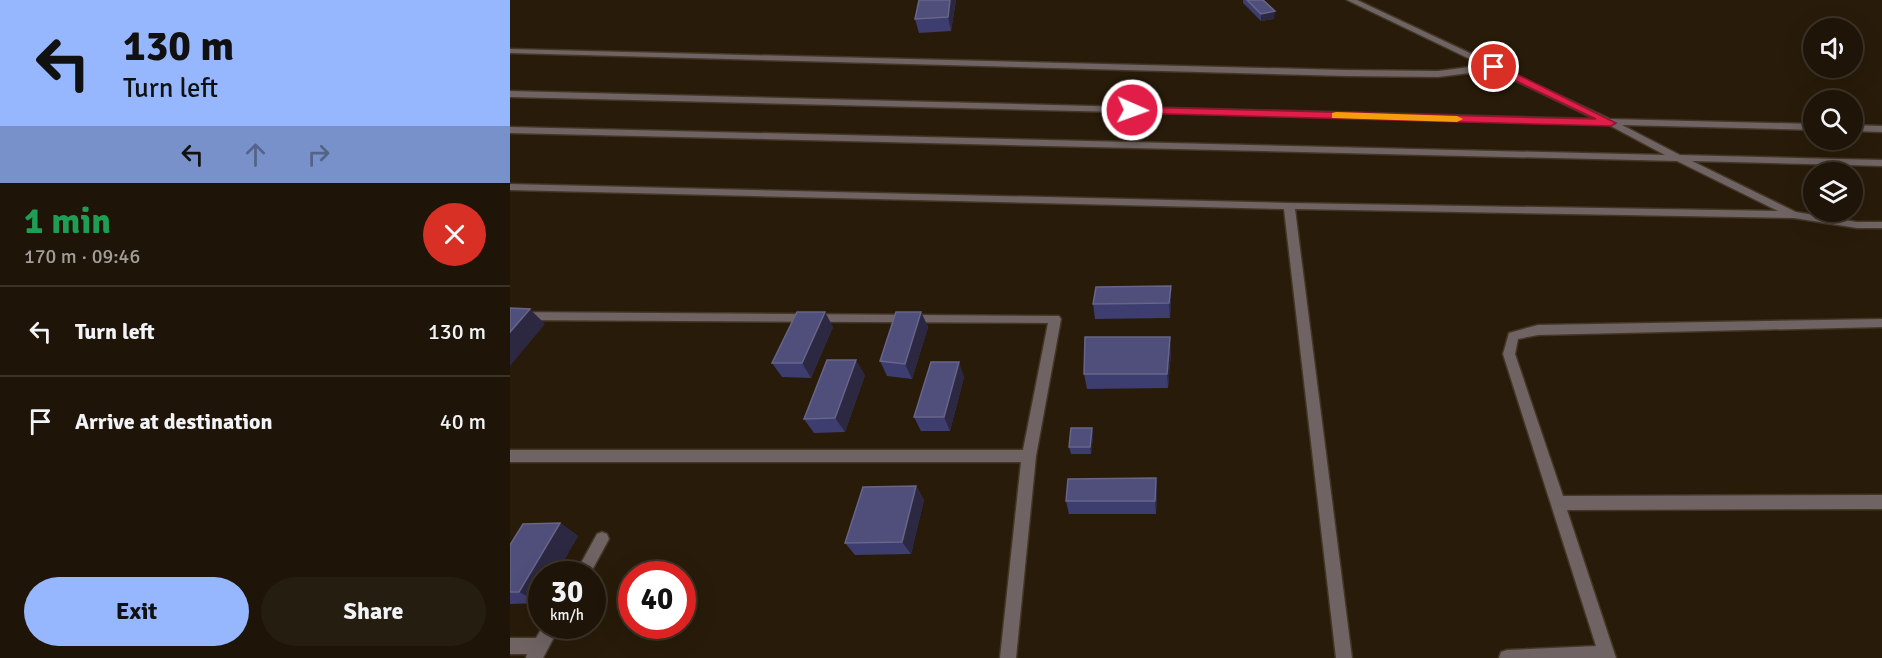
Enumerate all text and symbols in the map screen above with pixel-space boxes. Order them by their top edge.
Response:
map controls [1803,18,1863,222]
button: sound [1803,18,1863,78]
text: 130 m [123,21,234,72]
icon: left [24,24,102,102]
pin [1468,41,1519,92]
icon: arrive [1477,50,1510,83]
text: Turn left [123,72,218,105]
position arrow [1100,78,1164,142]
button: search [1803,90,1863,150]
icon: left [176,138,209,171]
icon: ahead [239,138,272,171]
icon: right [302,138,335,171]
button: layers [1803,162,1863,222]
text: 1 min [24,199,111,244]
button: close [423,203,486,266]
text: 170 m · 09:46 [24,244,140,269]
icon: left [24,315,57,348]
text: Turn left [75,318,155,345]
text: 130 m [428,318,486,345]
icon: arrive [24,405,57,438]
text: Arrive at destination [75,408,272,435]
text: 40 m [440,408,486,435]
speed limit sign: 40 [618,561,696,639]
text: 30 [551,574,583,611]
button: Exit [24,577,249,646]
button: Share [261,577,486,646]
text: km/h [550,606,584,624]

